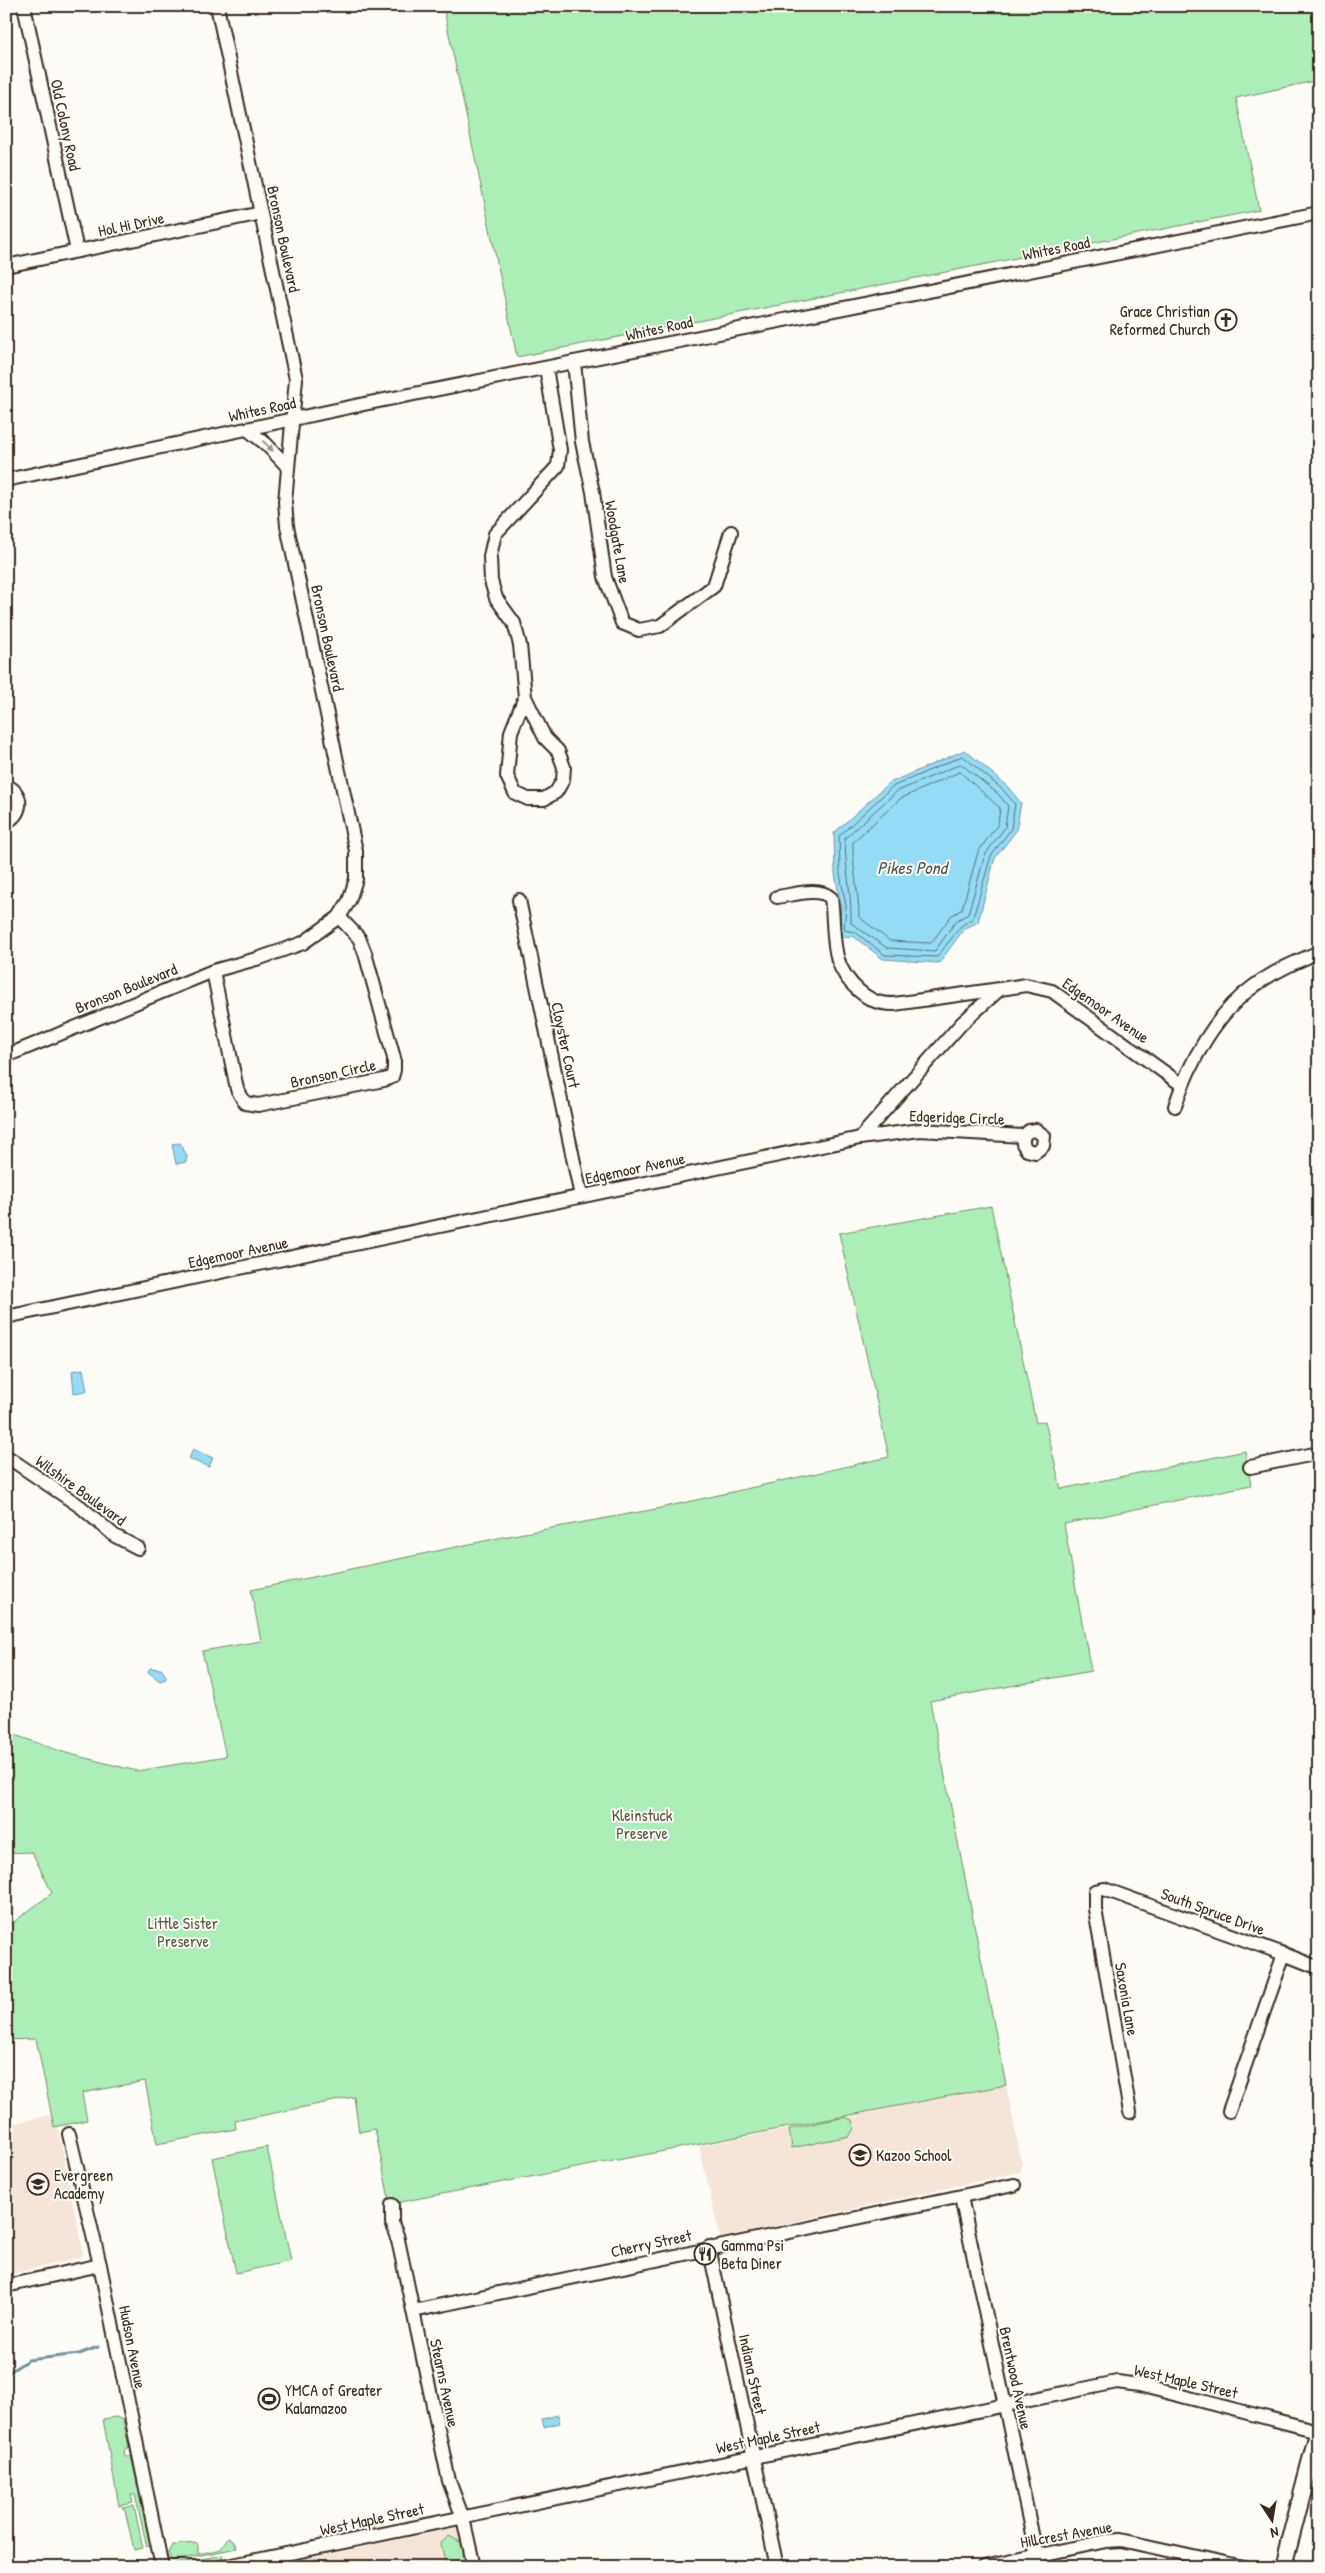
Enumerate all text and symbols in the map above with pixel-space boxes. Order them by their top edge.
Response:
street label: Old Colony Road [46,77,86,173]
street label: Bronson Boulevard [262,184,306,294]
street label: Hol Hi Drive [96,206,167,242]
street label: Whites Road [1020,231,1092,265]
place label: Grace Christian Reformed Church [1110,300,1210,340]
church icon: Grace Christian Reformed Church [1214,308,1238,332]
street label: Whites Road [623,310,695,346]
street label: Whites Road [226,391,298,427]
one-way arrow [262,440,274,452]
street label: Woodgate Lane [600,499,636,586]
street label: Bronson Boulevard [306,583,350,693]
water label: Pikes Pond [877,855,950,880]
street label: Bronson Boulevard [72,958,180,1018]
street label: Edgemoor Avenue [1058,972,1154,1048]
street label: Cloyster Court [546,1000,586,1091]
street label: Bronson Circle [288,1053,378,1093]
street label: Edgeridge Circle [909,1104,1006,1130]
street label: Edgemoor Avenue [583,1147,687,1189]
street label: Edgemoor Avenue [186,1231,290,1273]
street label: Wilshire Boulevard [31,1450,131,1530]
park label: Kleinstuck Preserve [612,1804,673,1844]
street label: South Spruce Drive [1158,1882,1269,1940]
park label: Little Sister Preserve [148,1912,218,1952]
street label: Saxonia Lane [1110,1961,1144,2038]
school or university icon: Kazoo School [848,2143,872,2167]
place label: Kazoo School [876,2144,952,2166]
place label: Evergreen Academy [54,2164,113,2204]
school or university icon: Evergreen Academy [26,2172,50,2196]
street label: Cherry Street [609,2224,694,2262]
place label: Gamma Psi Beta Diner [721,2234,784,2274]
restaurant icon: Gamma Psi Beta Diner [693,2242,717,2266]
street label: Hudson Avenue [114,2304,152,2391]
street label: Brentwood Avenue [994,2325,1038,2432]
street label: Indiana Street [734,2332,772,2417]
street label: Stearns Avenue [425,2337,465,2430]
street label: West Maple Street [1132,2358,1240,2404]
place label: YMCA of Greater Kalamazoo [285,2379,382,2419]
sports icon: YMCA of Greater Kalamazoo [257,2387,281,2411]
street label: West Maple Street [714,2415,822,2459]
north arrow [1248,2496,1298,2546]
street label: West Maple Street [318,2497,426,2541]
street label: Hillcrest Avenue [1018,2515,1114,2553]
text: N [1269,2523,1280,2543]

